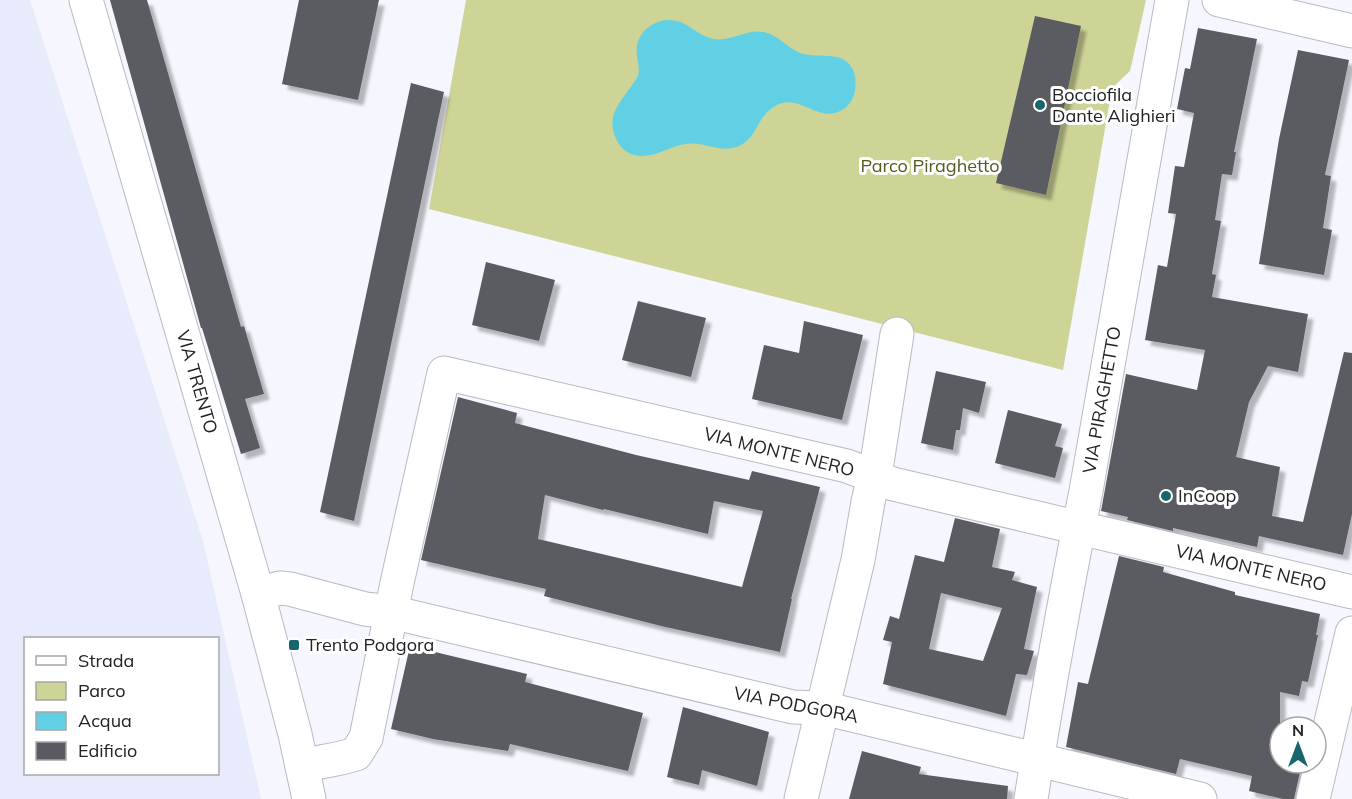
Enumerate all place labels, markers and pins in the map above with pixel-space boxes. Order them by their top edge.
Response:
place label: Bocciofila Dante Alighieri [1052,83,1176,127]
marker: Bocciofila Dante Alighieri [1033,98,1047,112]
place label: InCoop [1178,484,1236,507]
marker: InCoop [1159,489,1173,503]
place label: Trento Podgora [306,633,434,656]
marker: Trento Podgora [287,638,301,652]

